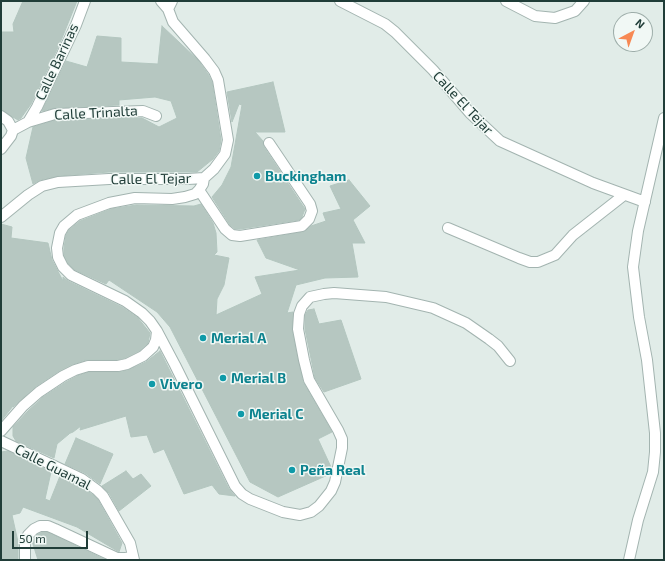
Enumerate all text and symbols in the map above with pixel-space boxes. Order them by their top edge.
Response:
north arrow [613,12,653,52]
text: N [633,16,648,31]
street label: Calle Barinas [32,21,82,103]
street label: Calle El Tejar [429,68,497,138]
street label: Calle Trinalta [54,102,138,124]
place label: Buckingham [265,168,346,184]
street label: Calle El Tejar [111,170,191,188]
marker: Buckingham [252,171,262,181]
place label: Merial A [211,330,266,346]
marker: Merial A [198,333,208,343]
place label: Merial B [231,370,286,386]
marker: Merial B [218,373,228,383]
place label: Vivero [160,376,203,392]
marker: Vivero [147,379,157,389]
place label: Merial C [249,406,303,422]
marker: Merial C [236,409,246,419]
street label: Calle Guamal [12,441,94,493]
place label: Peña Real [300,462,365,478]
marker: Peña Real [287,465,297,475]
scale bar [14,523,90,549]
text: 50 m [19,531,46,545]

